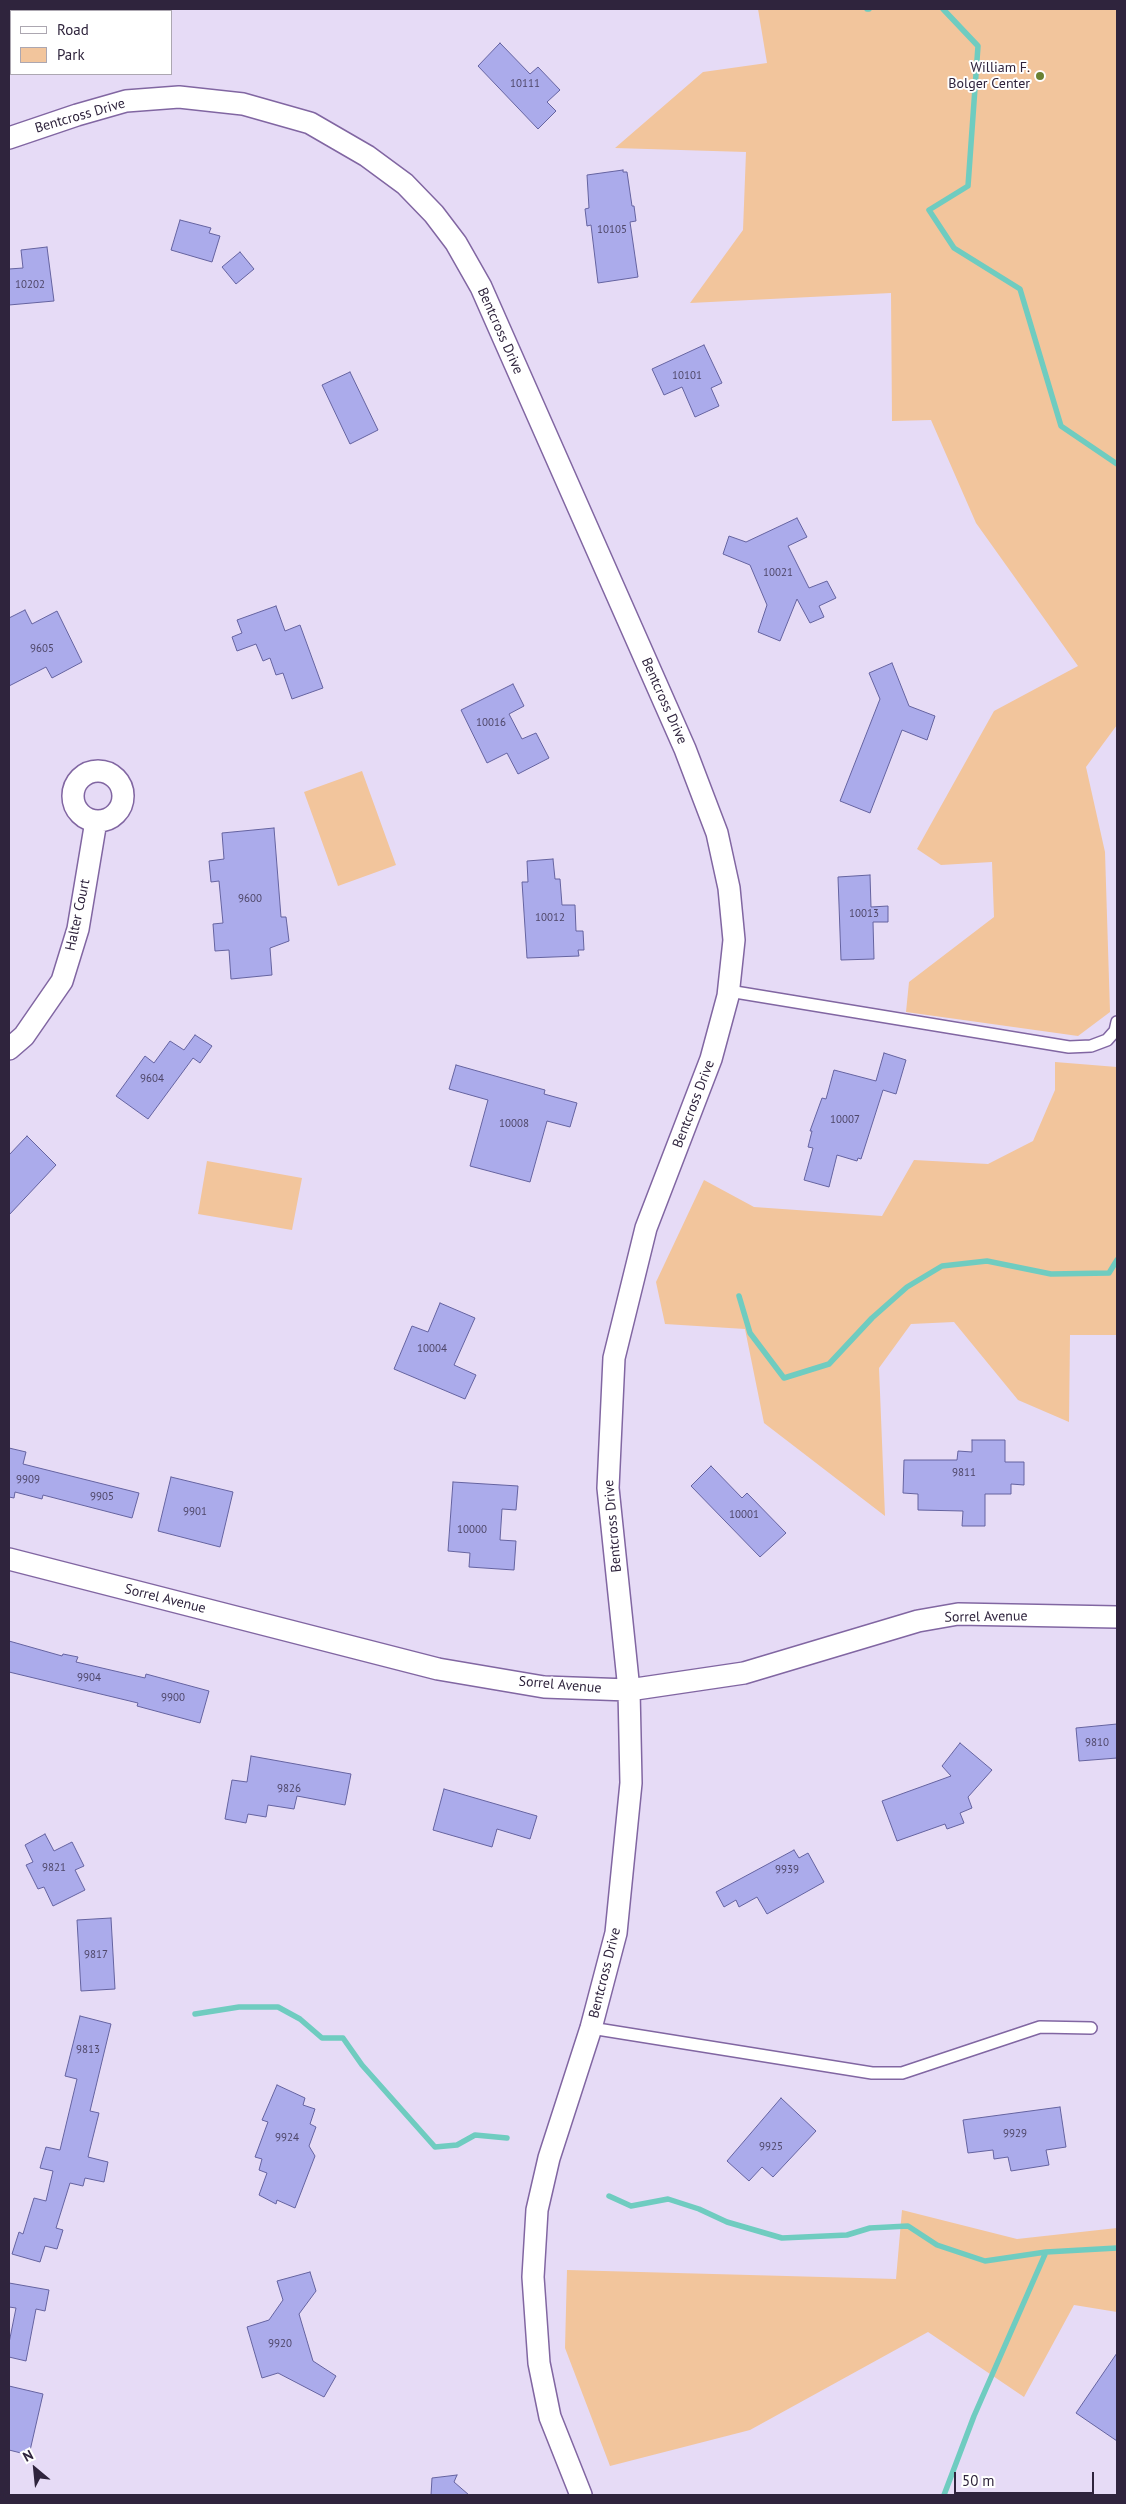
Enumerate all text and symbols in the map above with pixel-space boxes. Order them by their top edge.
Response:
legend [10,10,172,75]
text: Road [57,20,89,39]
text: Park [57,45,85,64]
place label: William F. Bolger Center [948,60,1030,92]
marker: William F. Bolger Center [1034,70,1046,82]
house number: 10111 [510,77,540,91]
street label: Bentcross Drive [33,95,127,137]
house number: 10105 [597,223,627,237]
house number: 10202 [15,278,45,292]
street label: Bentcross Drive [473,285,527,377]
house number: 10101 [672,369,702,383]
house number: 10021 [763,566,793,580]
house number: 9605 [30,642,54,656]
street label: Bentcross Drive [637,655,691,747]
house number: 10016 [476,716,506,730]
street label: Halter Court [62,877,94,953]
house number: 9600 [238,892,262,906]
house number: 10013 [849,907,879,921]
house number: 10012 [535,911,565,925]
street label: Bentcross Drive [669,1058,719,1150]
house number: 9604 [140,1072,164,1086]
house number: 10007 [830,1113,860,1127]
house number: 10008 [499,1117,529,1131]
house number: 10004 [417,1342,447,1356]
house number: 9811 [952,1466,976,1480]
house number: 9909 [16,1473,40,1487]
street label: Bentcross Drive [601,1479,625,1573]
house number: 9905 [90,1490,114,1504]
house number: 9901 [183,1505,207,1519]
house number: 10001 [729,1508,759,1522]
house number: 10000 [457,1523,487,1537]
street label: Sorrel Avenue [123,1581,207,1617]
street label: Sorrel Avenue [944,1608,1028,1626]
house number: 9904 [77,1671,101,1685]
street label: Sorrel Avenue [518,1673,602,1697]
house number: 9900 [161,1691,185,1705]
house number: 9810 [1085,1736,1109,1750]
house number: 9826 [277,1782,301,1796]
house number: 9821 [42,1861,66,1875]
house number: 9939 [775,1863,799,1877]
street label: Bentcross Drive [586,1926,624,2020]
house number: 9817 [84,1948,108,1962]
house number: 9813 [76,2043,100,2057]
house number: 9929 [1003,2127,1027,2141]
house number: 9924 [275,2131,299,2145]
house number: 9925 [759,2140,783,2154]
house number: 9920 [268,2337,292,2351]
north arrow [10,2444,60,2494]
text: N [20,2446,36,2466]
scale bar [956,2462,1096,2494]
text: 50 m [962,2471,995,2490]

